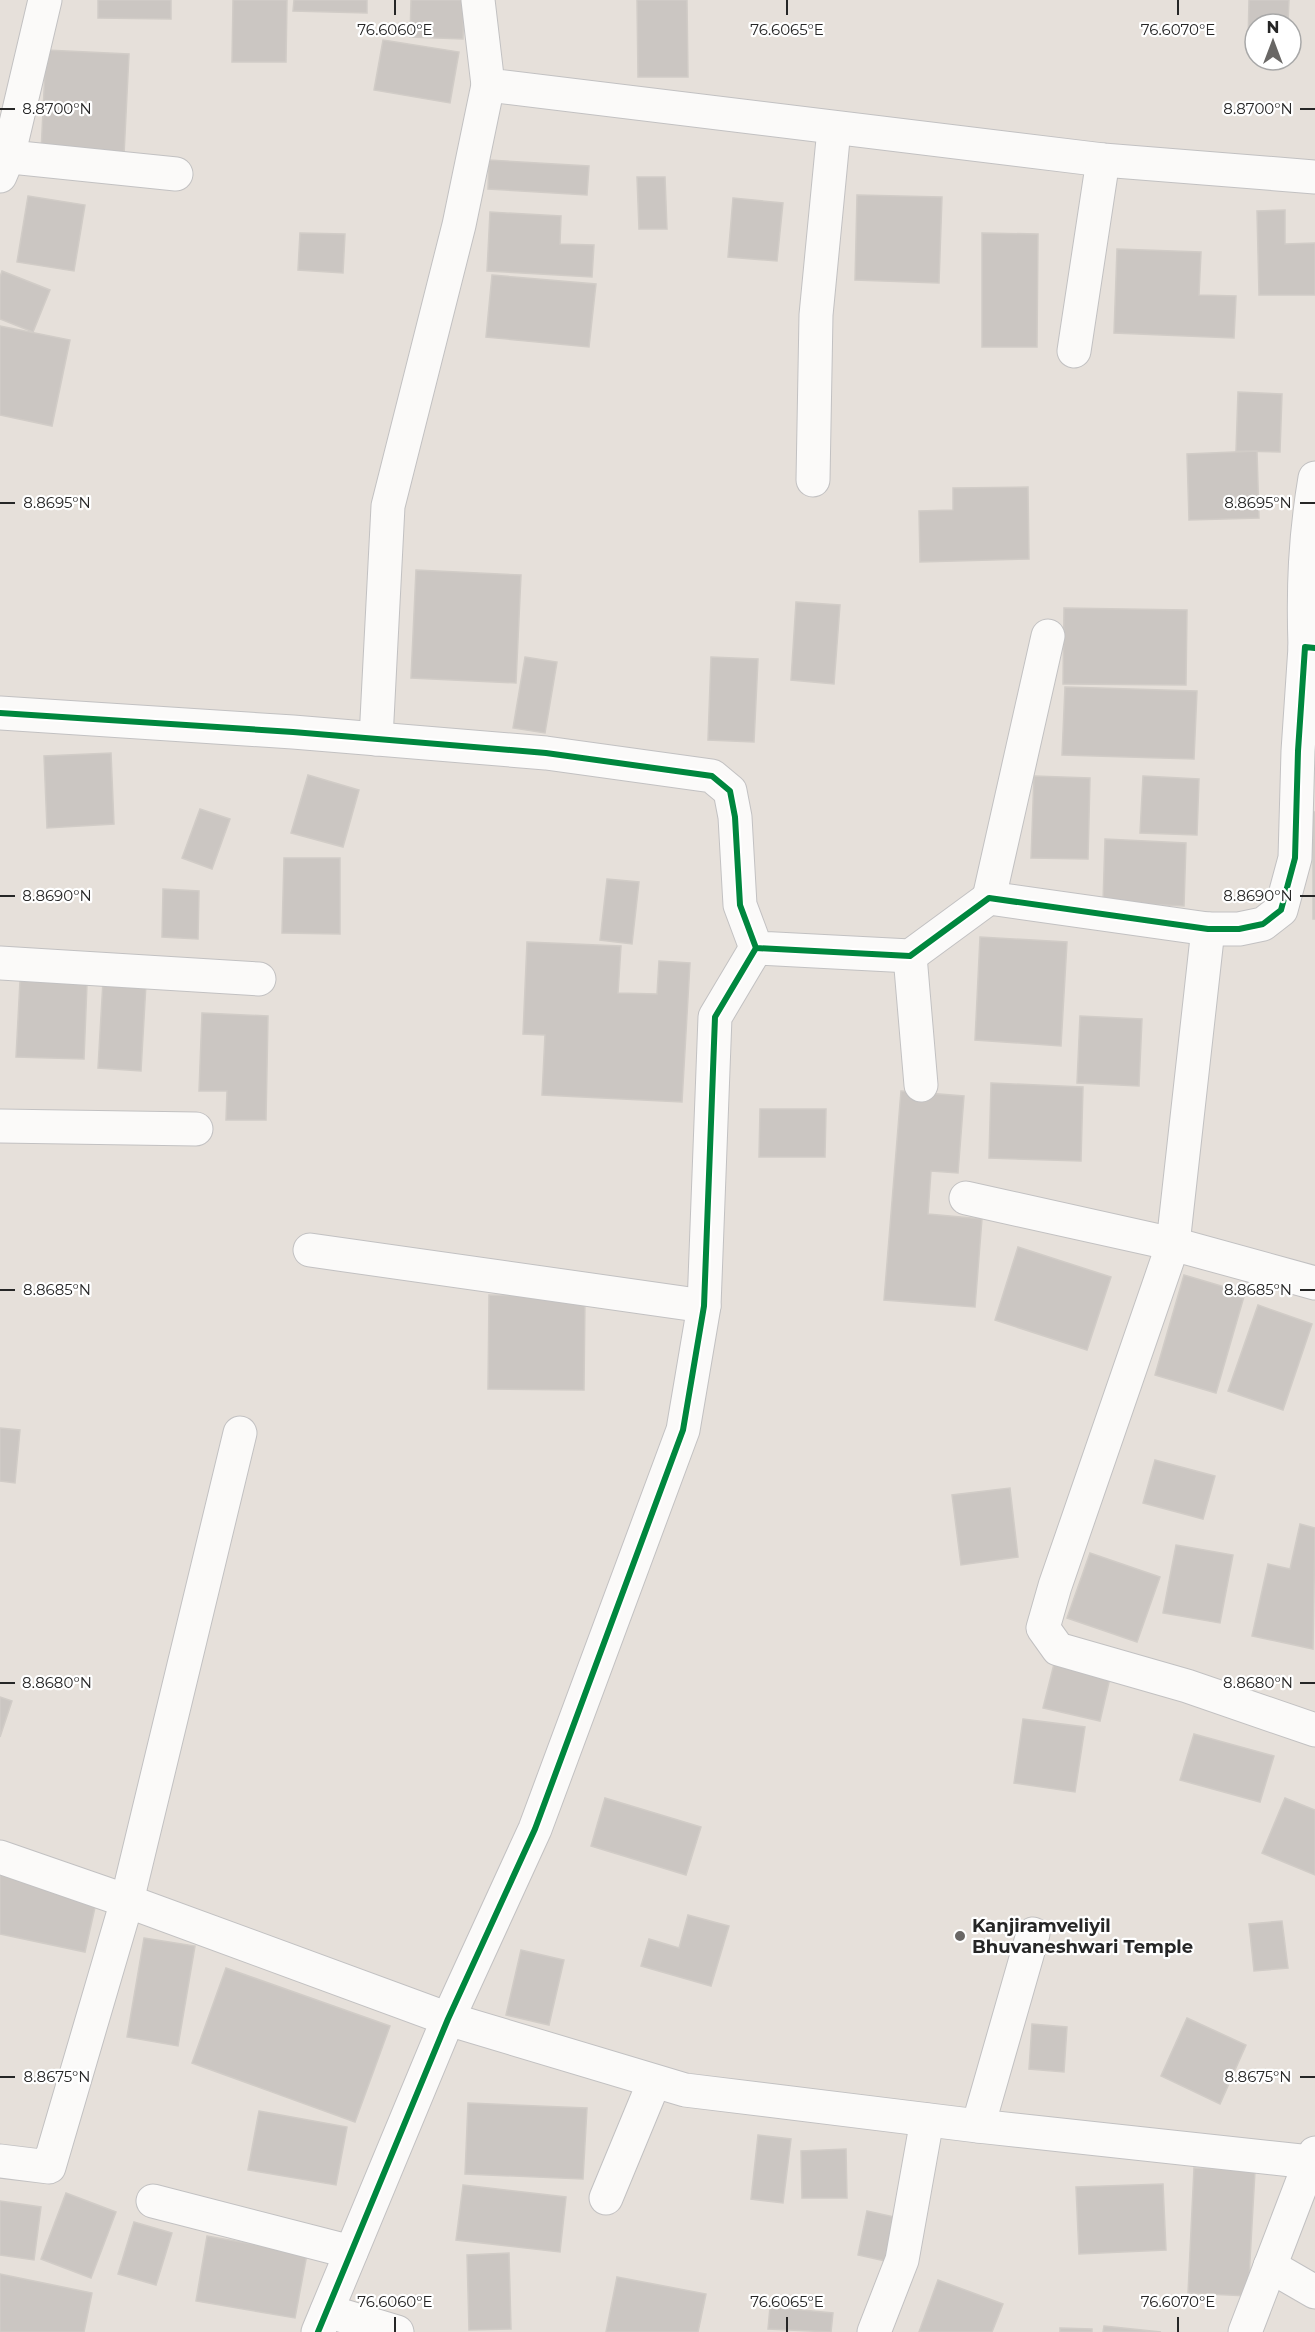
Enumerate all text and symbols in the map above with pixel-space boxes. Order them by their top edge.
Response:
north arrow [1243,12,1303,72]
text: N [1267,18,1279,37]
text: 76.6060°E [357,20,433,39]
text: 76.6065°E [750,20,824,39]
text: 76.6070°E [1141,20,1215,39]
text: 8.8700°N [22,99,92,118]
text: 8.8700°N [1223,99,1293,118]
text: 8.8695°N [23,493,91,512]
text: 8.8695°N [1224,493,1292,512]
text: 8.8690°N [22,886,92,905]
text: 8.8690°N [1223,886,1293,905]
text: 8.8685°N [23,1280,91,1299]
text: 8.8685°N [1224,1280,1292,1299]
text: 8.8680°N [22,1673,92,1692]
text: 8.8680°N [1223,1673,1293,1692]
place label: Kanjiramveliyil Bhuvaneshwari Temple [972,1915,1193,1958]
marker: Kanjiramveliyil Bhuvaneshwari Temple [953,1929,967,1943]
text: 8.8675°N [24,2067,90,2086]
text: 8.8675°N [1225,2067,1291,2086]
text: 76.6060°E [357,2292,433,2311]
text: 76.6065°E [750,2292,824,2311]
text: 76.6070°E [1141,2292,1215,2311]

